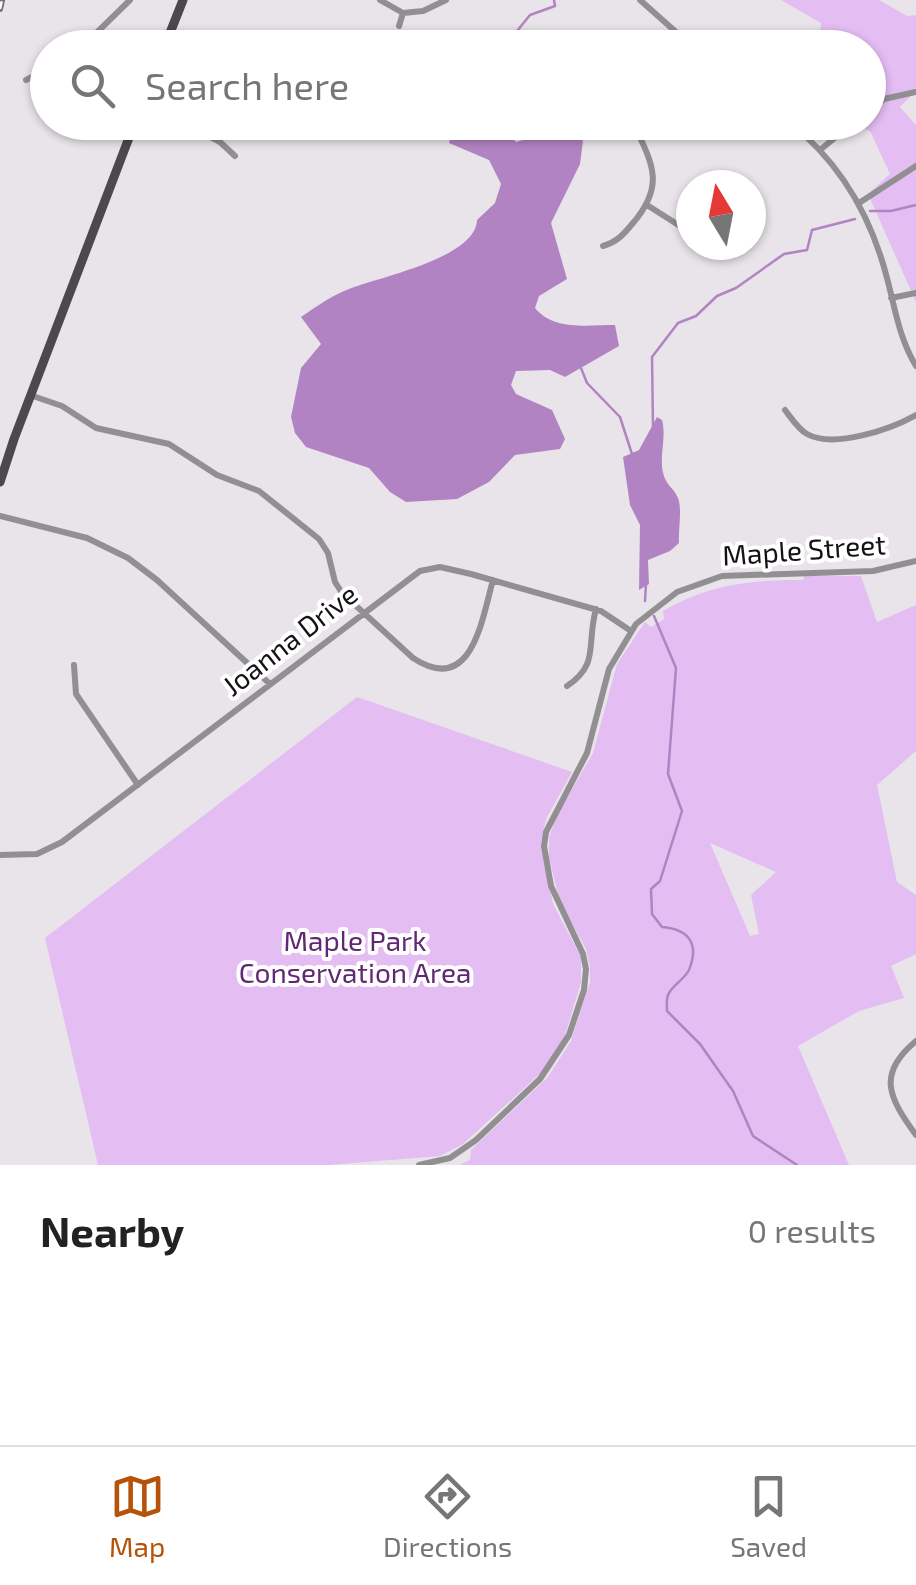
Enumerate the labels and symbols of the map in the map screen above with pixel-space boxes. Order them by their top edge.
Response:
north arrow [676,170,766,260]
street label: Maple Street [721,526,887,572]
street label: Joanna Drive [215,576,363,702]
park label: Maple Park Conservation Area [239,923,471,989]

